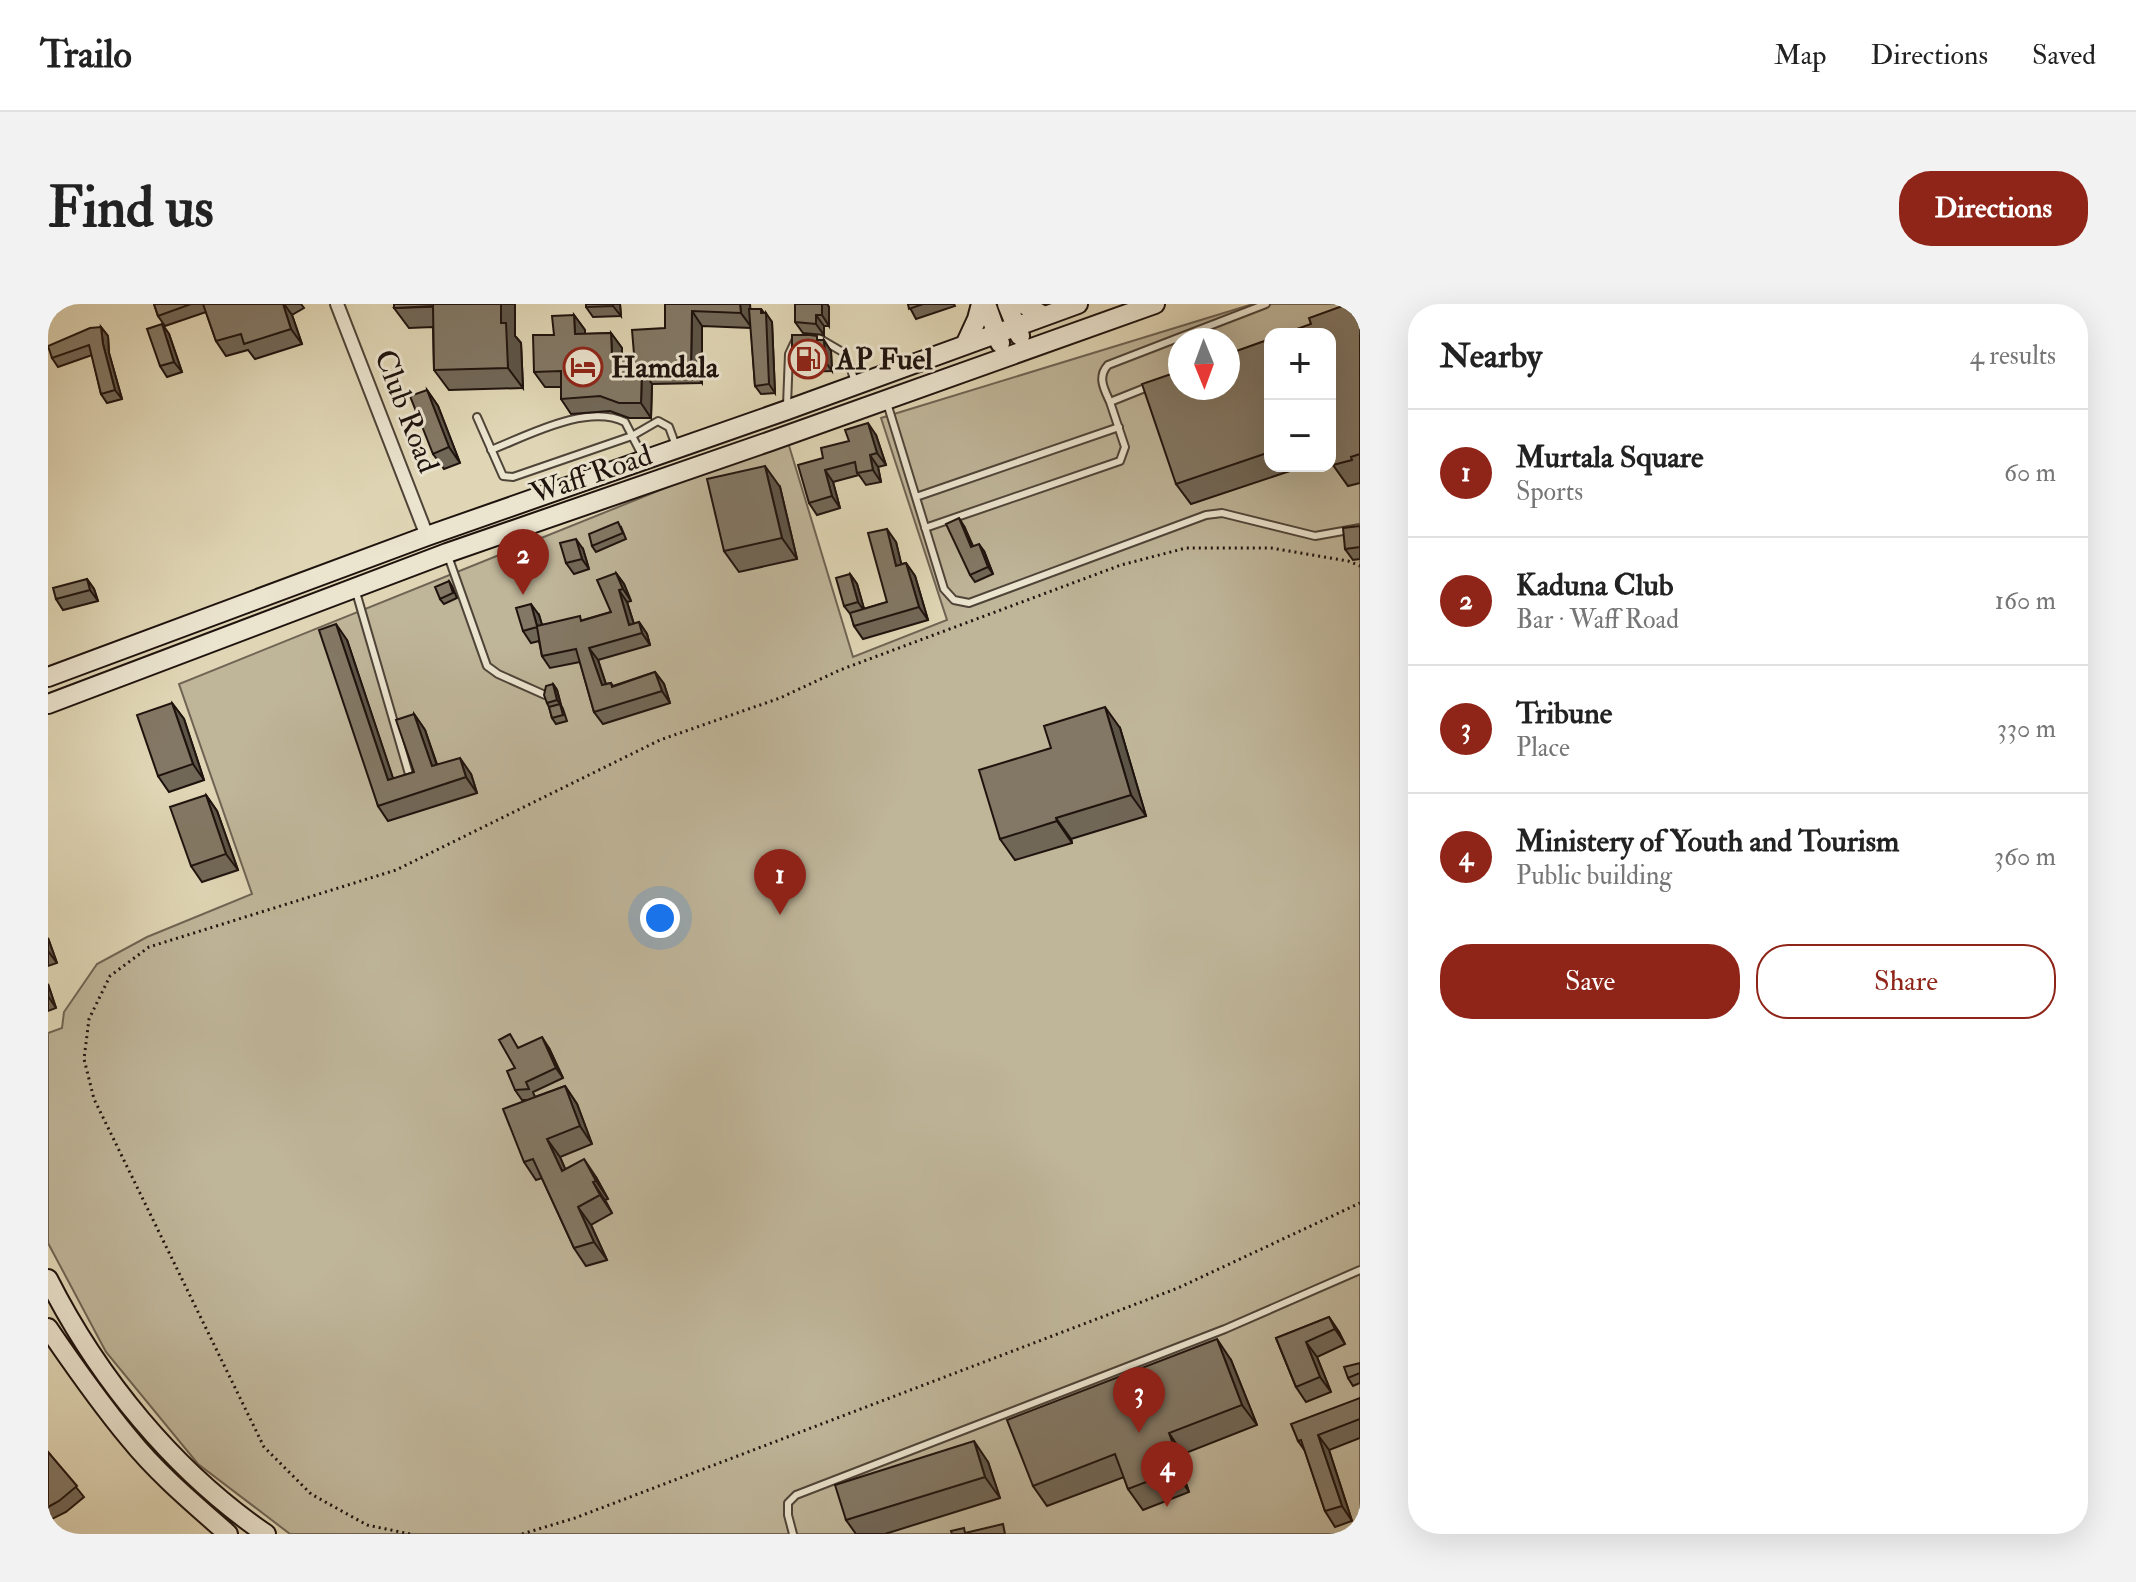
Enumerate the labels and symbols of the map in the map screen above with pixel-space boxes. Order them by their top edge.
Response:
north arrow [1168,328,1240,400]
fuel station icon: AP Fuel [787,338,829,380]
place label: AP Fuel [834,341,933,378]
street label: Club Road [366,344,447,478]
hotel icon: Hamdala [562,346,604,388]
place label: Hamdala [611,349,720,386]
street label: Waff Road [524,436,657,513]
pin: 2 [497,529,549,595]
pin: 1 [754,849,806,915]
your location [640,898,680,938]
pin: 3 [1113,1367,1165,1433]
pin: 4 [1141,1441,1193,1507]

